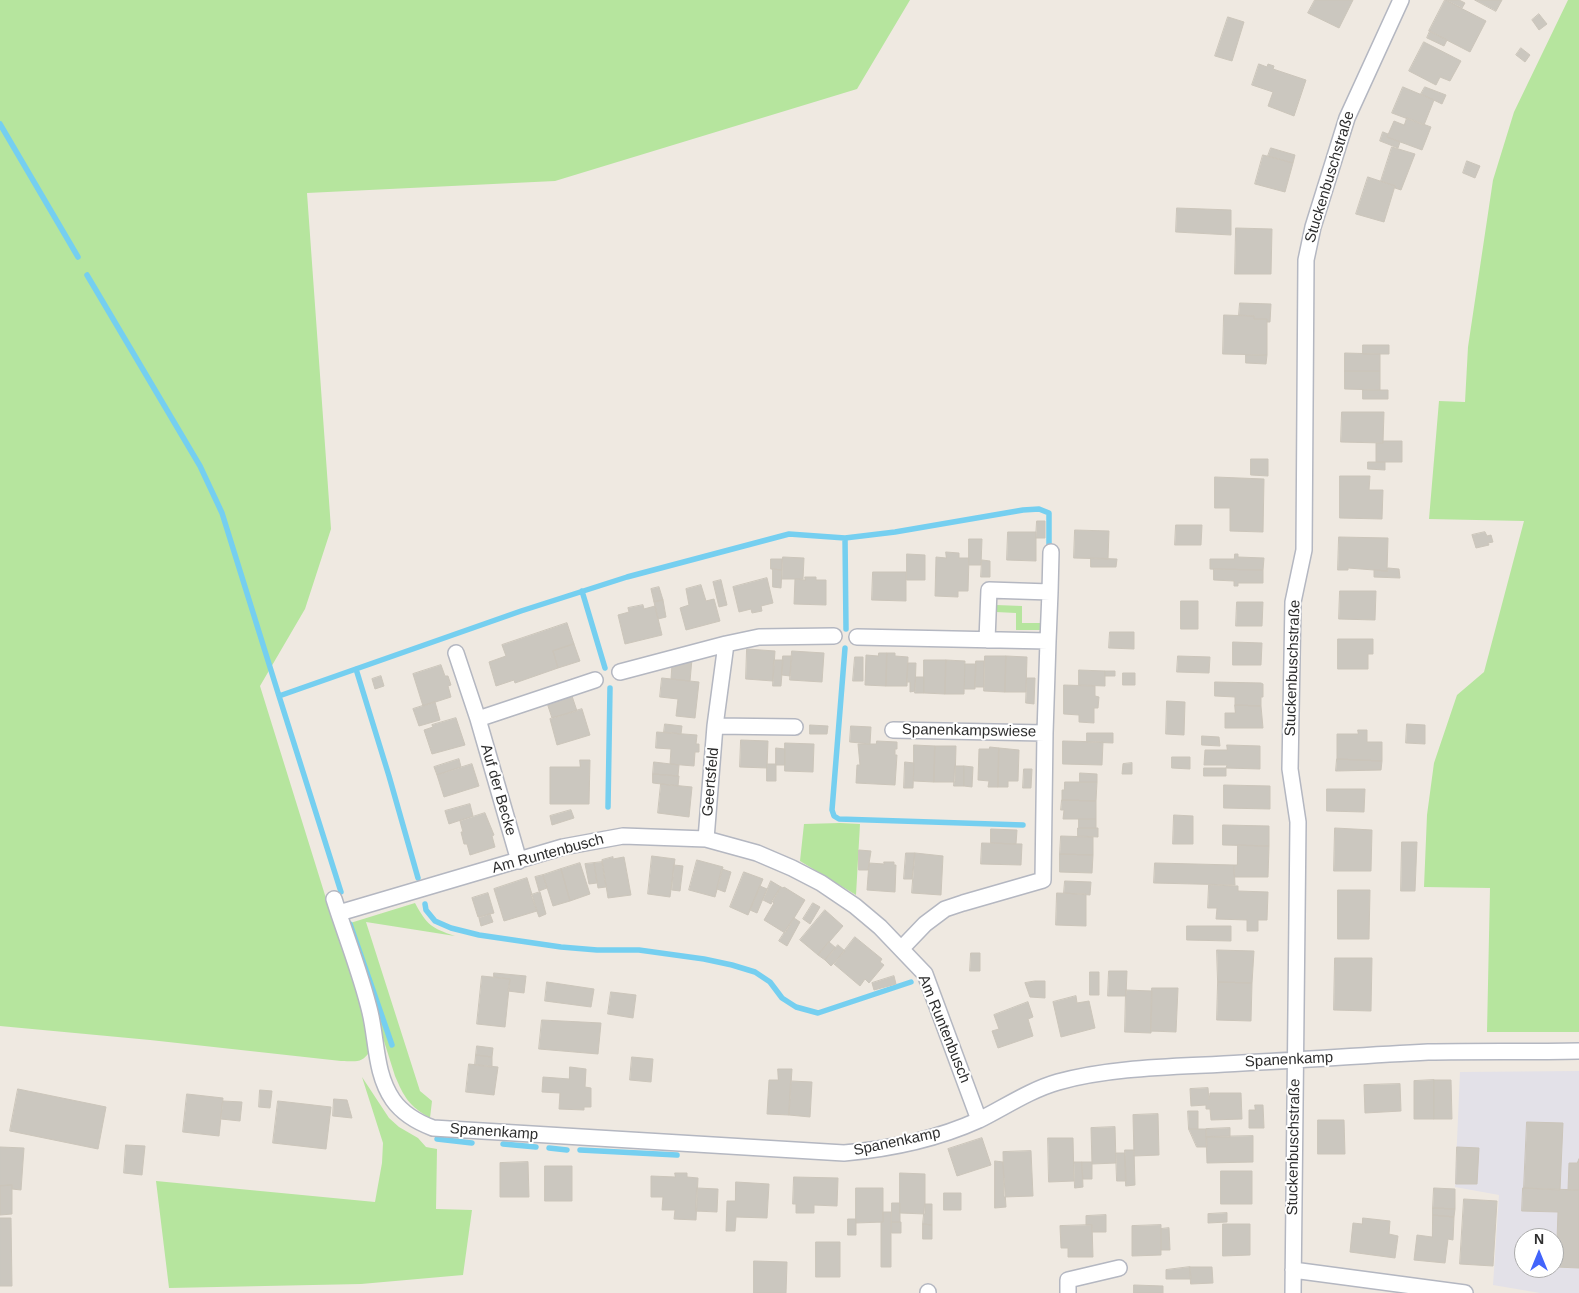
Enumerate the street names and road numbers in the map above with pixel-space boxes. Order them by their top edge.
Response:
street label: Stuckenbuschstraße [1301,109,1359,245]
street label: Stuckenbuschstraße [1282,599,1304,737]
street label: Spanenkampswiese [902,721,1036,741]
street label: Auf der Becke [476,742,520,838]
street label: Geertsfeld [699,747,723,817]
street label: Am Runtenbusch [490,830,606,878]
street label: Am Runtenbusch [914,972,974,1086]
street label: Spanenkamp [1244,1049,1334,1071]
street label: Stuckenbuschstraße [1284,1078,1304,1216]
street label: Spanenkamp [449,1120,539,1144]
street label: Spanenkamp [852,1124,942,1160]

